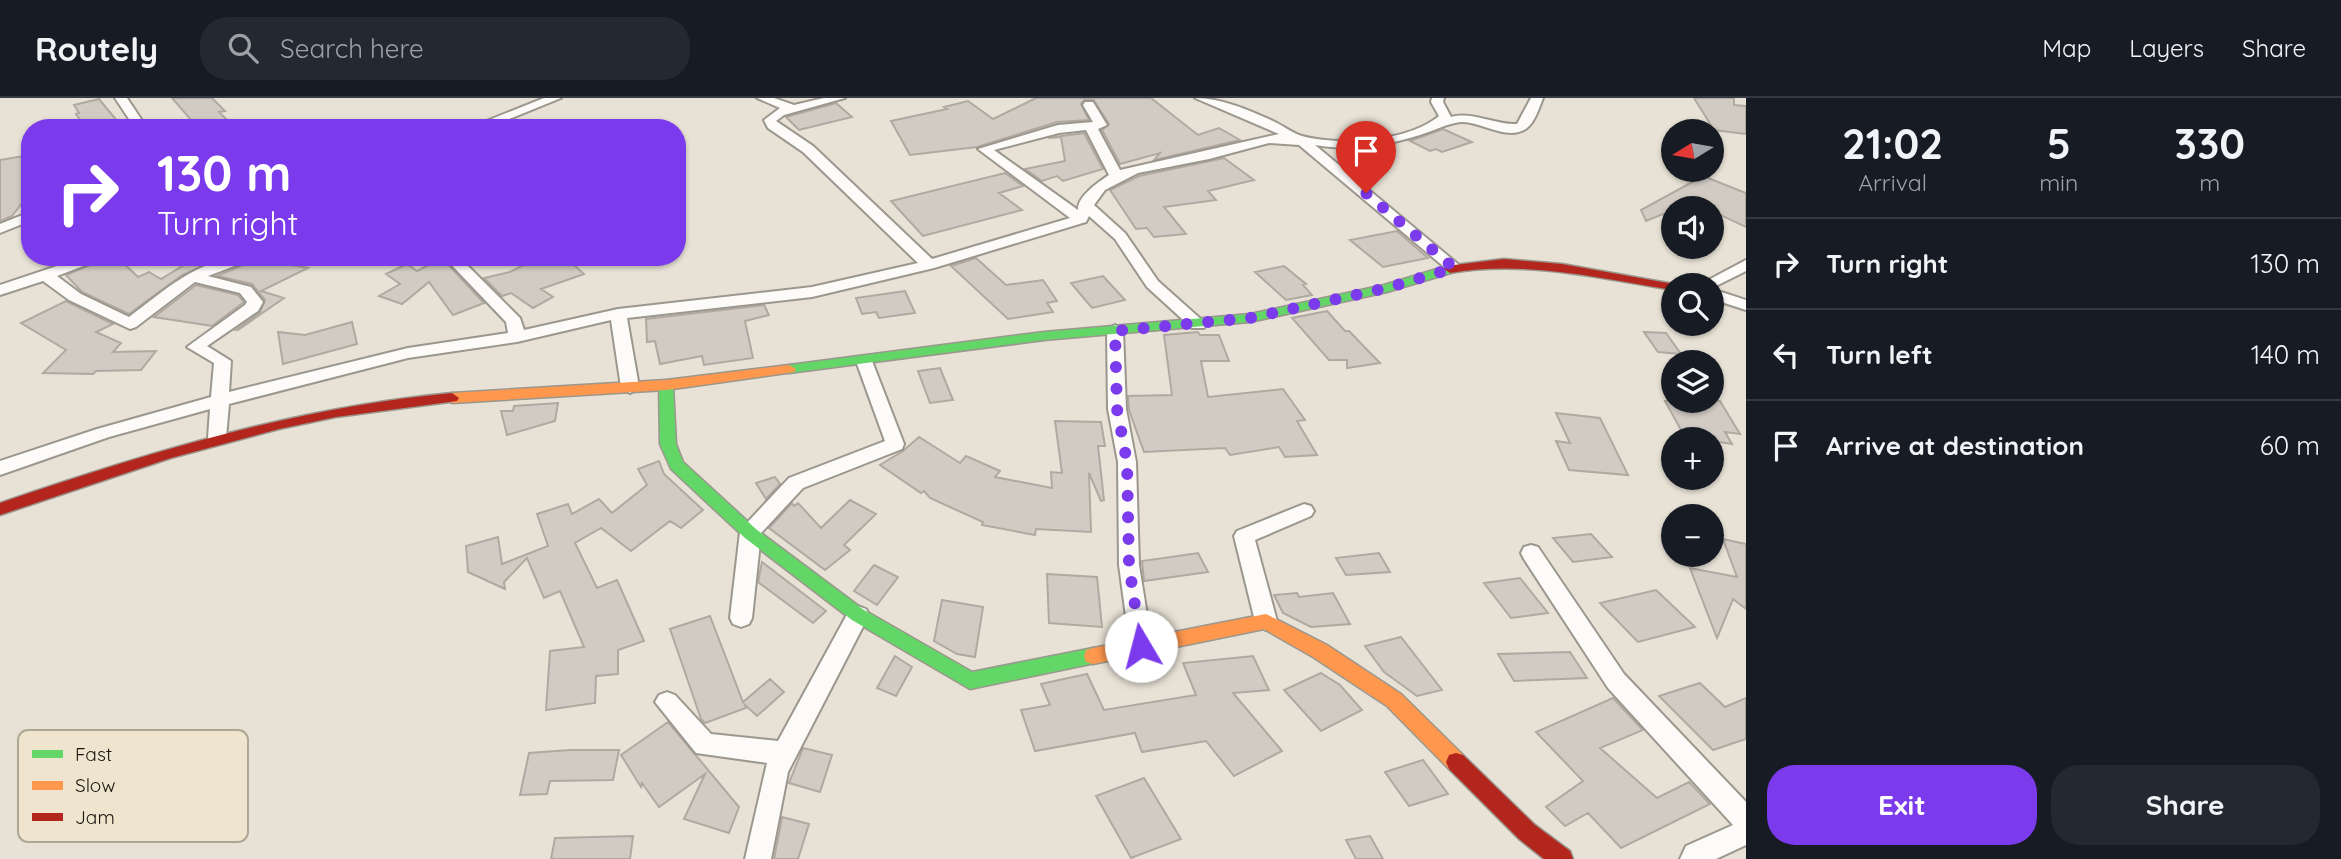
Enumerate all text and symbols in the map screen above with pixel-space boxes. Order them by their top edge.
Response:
search box [200,17,690,80]
text: Routely [35,28,158,69]
icon: search [224,29,262,67]
text: Search here [280,32,424,65]
text: Map [2042,33,2091,63]
text: Layers [2129,33,2204,63]
text: Share [2242,33,2306,63]
text: 21:02 [1842,117,1943,170]
text: 5 [2047,117,2071,170]
text: 330 [2174,117,2245,170]
north arrow [1661,119,1724,182]
map controls [1661,119,1724,567]
pin [1336,121,1396,193]
icon: arrive [1347,132,1385,170]
text: 130 m [157,142,291,203]
icon: right [42,147,133,238]
text: Arrival [1858,168,1927,197]
text: min [2039,168,2078,197]
text: m [2199,168,2220,197]
button: sound [1661,196,1724,259]
text: Turn right [157,203,298,243]
icon: right [1767,245,1805,283]
text: Turn right [1826,247,1948,280]
text: 130 m [2250,247,2320,280]
button: search [1661,273,1724,336]
icon: left [1767,336,1805,374]
text: Turn left [1826,338,1933,371]
text: 140 m [2251,338,2320,371]
button: layers [1661,350,1724,413]
button: + [1661,427,1724,490]
icon: arrive [1767,427,1805,465]
text: Arrive at destination [1826,429,2084,462]
text: 60 m [2260,429,2320,462]
button: − [1661,504,1724,567]
position arrow [1104,609,1178,683]
legend [18,730,248,842]
text: Fast [75,742,112,766]
button: Exit [1767,765,2037,845]
button: Share [2051,765,2320,845]
text: Slow [75,773,116,797]
text: Jam [75,805,115,829]

